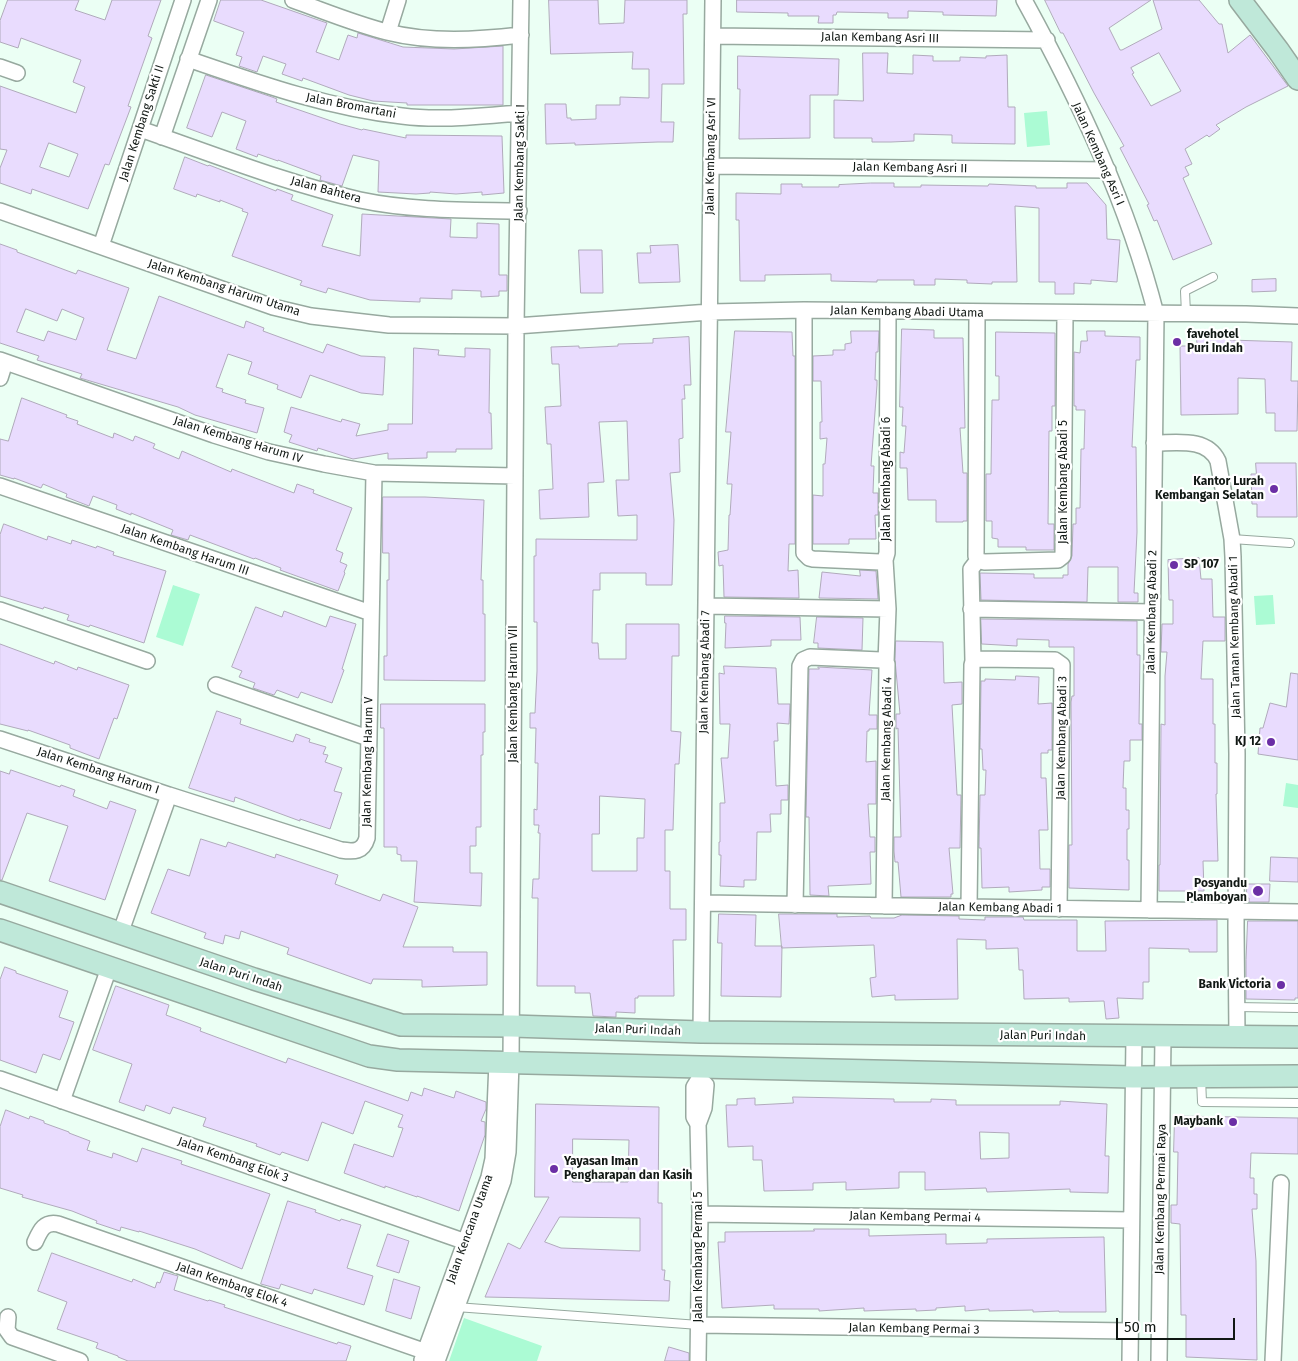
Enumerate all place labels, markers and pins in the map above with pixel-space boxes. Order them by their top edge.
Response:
place label: favehotel Puri Indah [1187,328,1243,356]
marker: favehotel Puri Indah [1171,336,1183,348]
place label: Kantor Lurah Kembangan Selatan [1155,475,1264,503]
marker: Kantor Lurah Kembangan Selatan [1268,483,1280,495]
place label: SP 107 [1184,558,1219,572]
marker: SP 107 [1168,559,1180,571]
place label: KJ 12 [1235,735,1261,749]
marker: KJ 12 [1265,736,1277,748]
place label: Posyandu Plamboyan [1186,877,1247,905]
marker: Posyandu Plamboyan [1251,884,1265,898]
place label: Bank Victoria [1198,978,1271,992]
marker: Bank Victoria [1275,979,1287,991]
place label: Maybank [1174,1115,1223,1129]
marker: Maybank [1227,1116,1239,1128]
place label: Yayasan Iman Pengharapan dan Kasih [564,1155,692,1183]
marker: Yayasan Iman Pengharapan dan Kasih [548,1163,560,1175]

